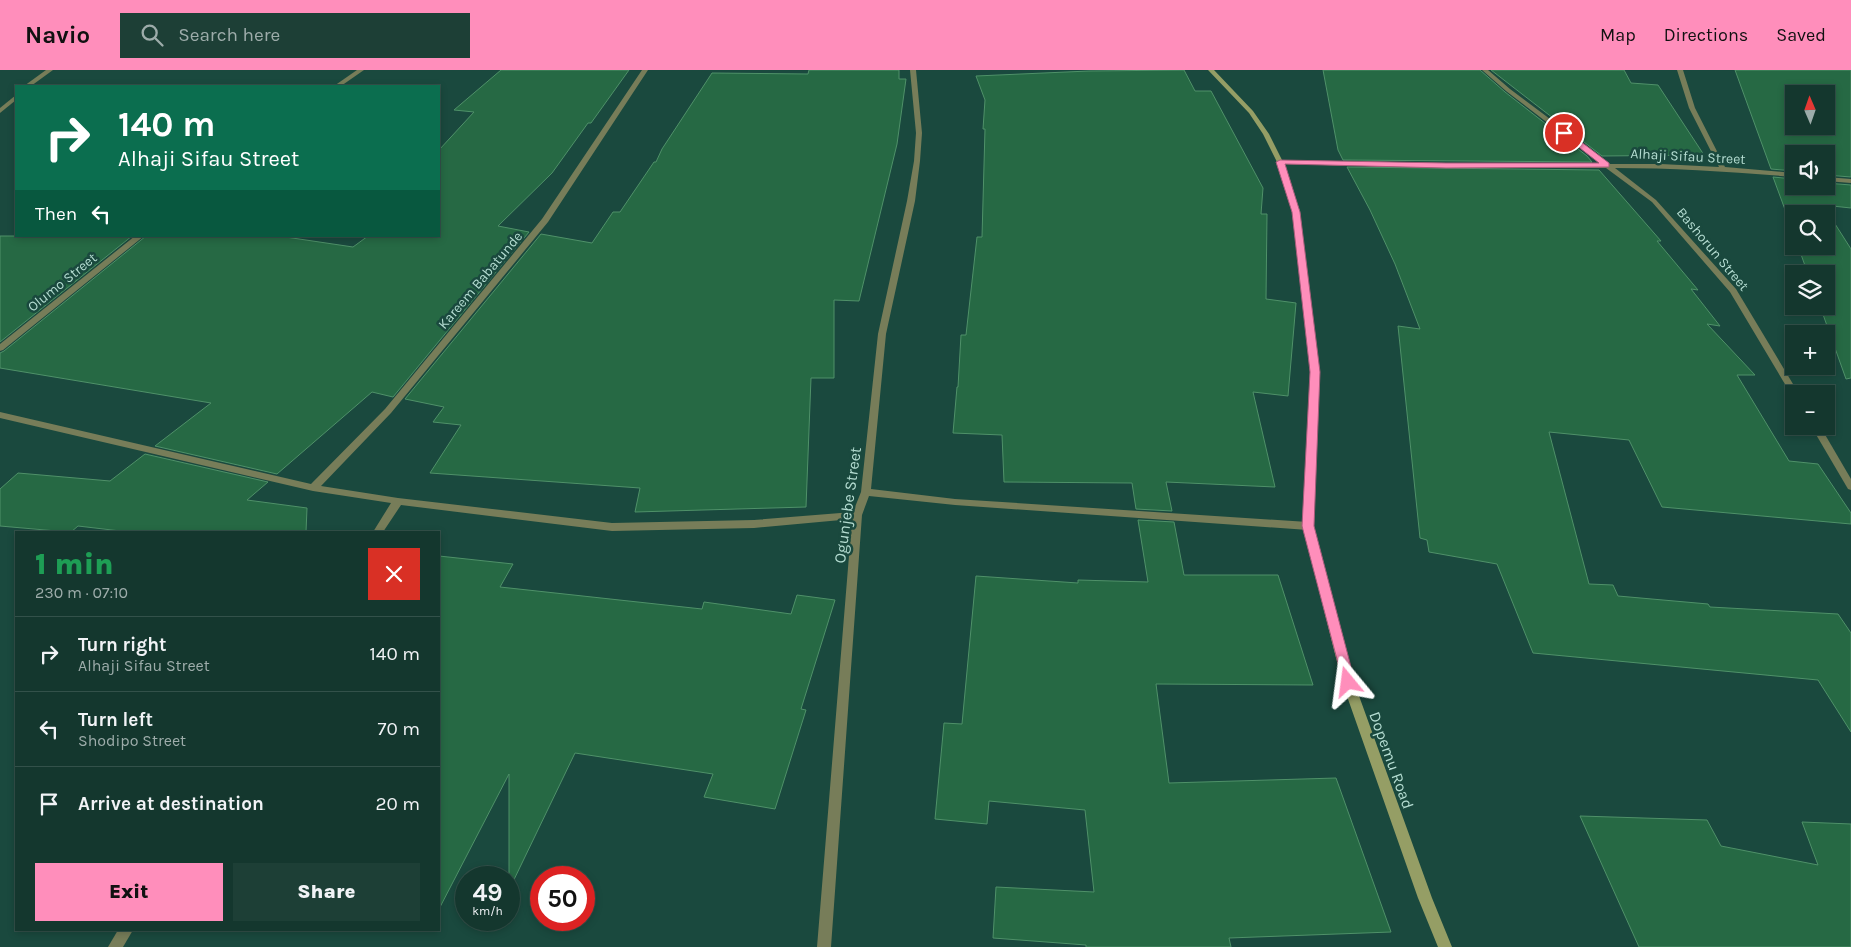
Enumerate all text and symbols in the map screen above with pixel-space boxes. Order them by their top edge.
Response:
search box [120,13,470,58]
text: Navio [25,21,90,49]
icon: search [138,21,166,49]
text: Search here [178,24,280,46]
text: Map [1600,24,1636,46]
text: Directions [1664,24,1748,46]
text: Saved [1776,24,1826,46]
north arrow [1785,85,1835,135]
map controls [1785,85,1835,435]
text: 140 m [118,104,216,145]
icon: right [35,105,100,170]
pin [1543,112,1585,154]
icon: arrive [1550,119,1578,147]
street label: Alhaji Sifau Street [1630,145,1746,168]
button: sound [1785,145,1835,195]
text: Alhaji Sifau Street [118,146,299,172]
icon: left [87,200,115,228]
text: Then [35,203,77,225]
street label: Bashorun Street [1673,204,1752,294]
button: search [1785,205,1835,255]
street label: Kareem Babatunde [435,228,526,333]
street label: Olumo Street [24,249,100,315]
button: layers [1785,265,1835,315]
button: + [1785,325,1835,375]
button: − [1785,385,1835,435]
street label: Ogunjebe Street [830,446,865,565]
text: 1 min [35,546,114,582]
button: close [368,548,420,600]
text: 230 m · 07:10 [35,583,128,602]
text: Turn right [78,634,167,656]
icon: right [35,640,63,668]
text: 140 m [370,643,420,665]
position arrow [1321,655,1373,707]
text: Alhaji Sifau Street [78,656,210,675]
text: Turn left [78,709,153,731]
street label: Dopemu Road [1365,709,1418,811]
icon: left [35,715,63,743]
text: 70 m [378,718,420,740]
text: Shodipo Street [78,731,186,750]
icon: arrive [35,790,63,818]
text: Arrive at destination [78,793,264,815]
text: 20 m [375,793,420,815]
button: Exit [35,863,223,921]
button: Share [233,863,420,921]
speed limit sign: 50 [530,866,595,931]
text: 49 [472,878,503,907]
text: km/h [472,904,503,918]

